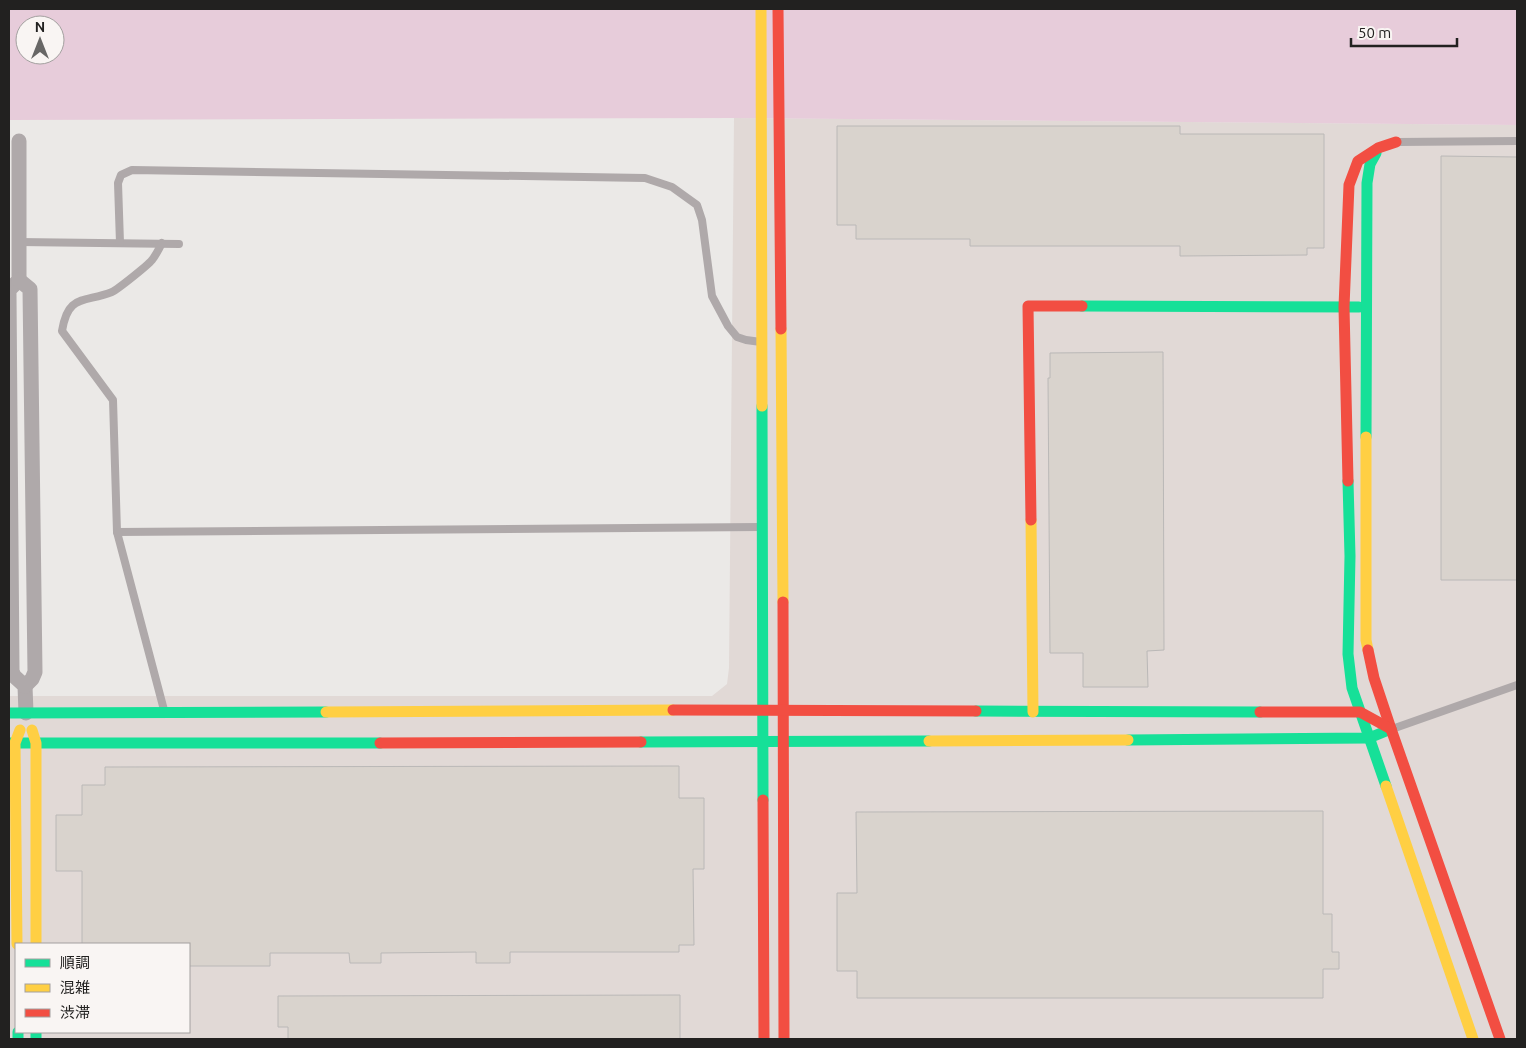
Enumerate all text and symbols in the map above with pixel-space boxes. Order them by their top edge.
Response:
north arrow [15,15,65,65]
scale bar [1351,15,1457,47]
text: N [35,19,45,35]
text: 50 m [1358,24,1391,41]
legend [15,943,190,1033]
text: 順調 [60,954,90,971]
text: 混雑 [60,979,90,996]
text: 渋滞 [60,1004,90,1021]

